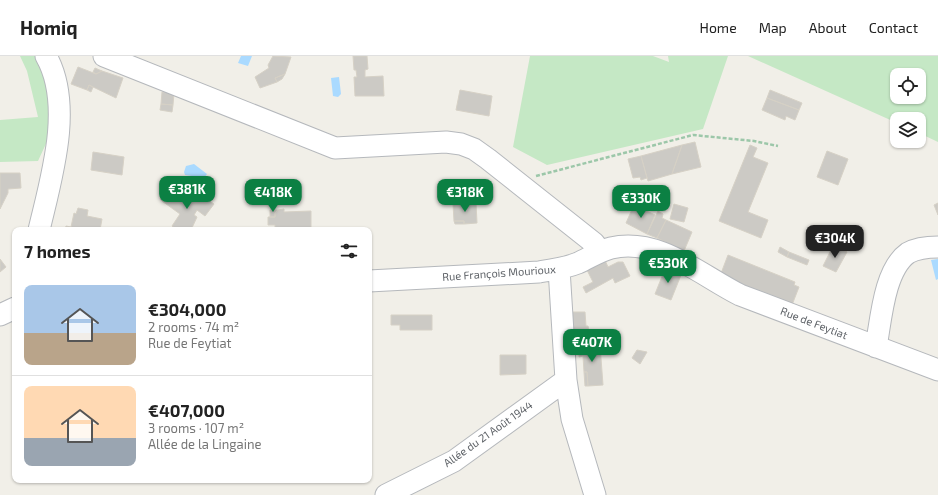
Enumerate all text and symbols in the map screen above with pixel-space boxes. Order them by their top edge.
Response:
text: Homiq [20,16,78,39]
text: Home [700,19,737,36]
text: Map [759,19,787,36]
text: About [809,19,847,36]
text: Contact [869,19,918,36]
map controls [890,68,926,148]
button: locate [890,68,926,104]
button: layers [890,112,926,148]
pin: €381K [159,176,215,210]
pin: €418K [245,179,301,213]
pin: €318K [437,179,493,213]
text: €381K [168,181,206,197]
text: €418K [254,184,292,200]
text: €318K [446,184,484,200]
pin: €330K [613,185,669,219]
text: €330K [621,190,661,206]
pin: €304K [807,225,863,259]
text: €304K [815,230,855,246]
icon: filters [338,240,360,262]
text: 7 homes [24,241,91,261]
pin: €530K [640,250,696,284]
text: €530K [648,255,688,271]
street label: Rue François Mourioux [442,262,557,284]
text: €304,000 [148,299,226,319]
icon: home [56,301,104,349]
street label: Rue de Feytiat [779,304,850,341]
text: 2 rooms · 74 m² [148,319,239,335]
pin: €407K [564,329,620,363]
text: €407K [572,334,612,350]
text: Rue de Feytiat [148,335,232,351]
street label: Allée du 21 Août 1944 [441,398,535,469]
text: €407,000 [148,400,225,420]
icon: home [56,402,104,450]
text: 3 rooms · 107 m² [148,420,244,436]
text: Allée de la Lingaine [148,436,261,452]

